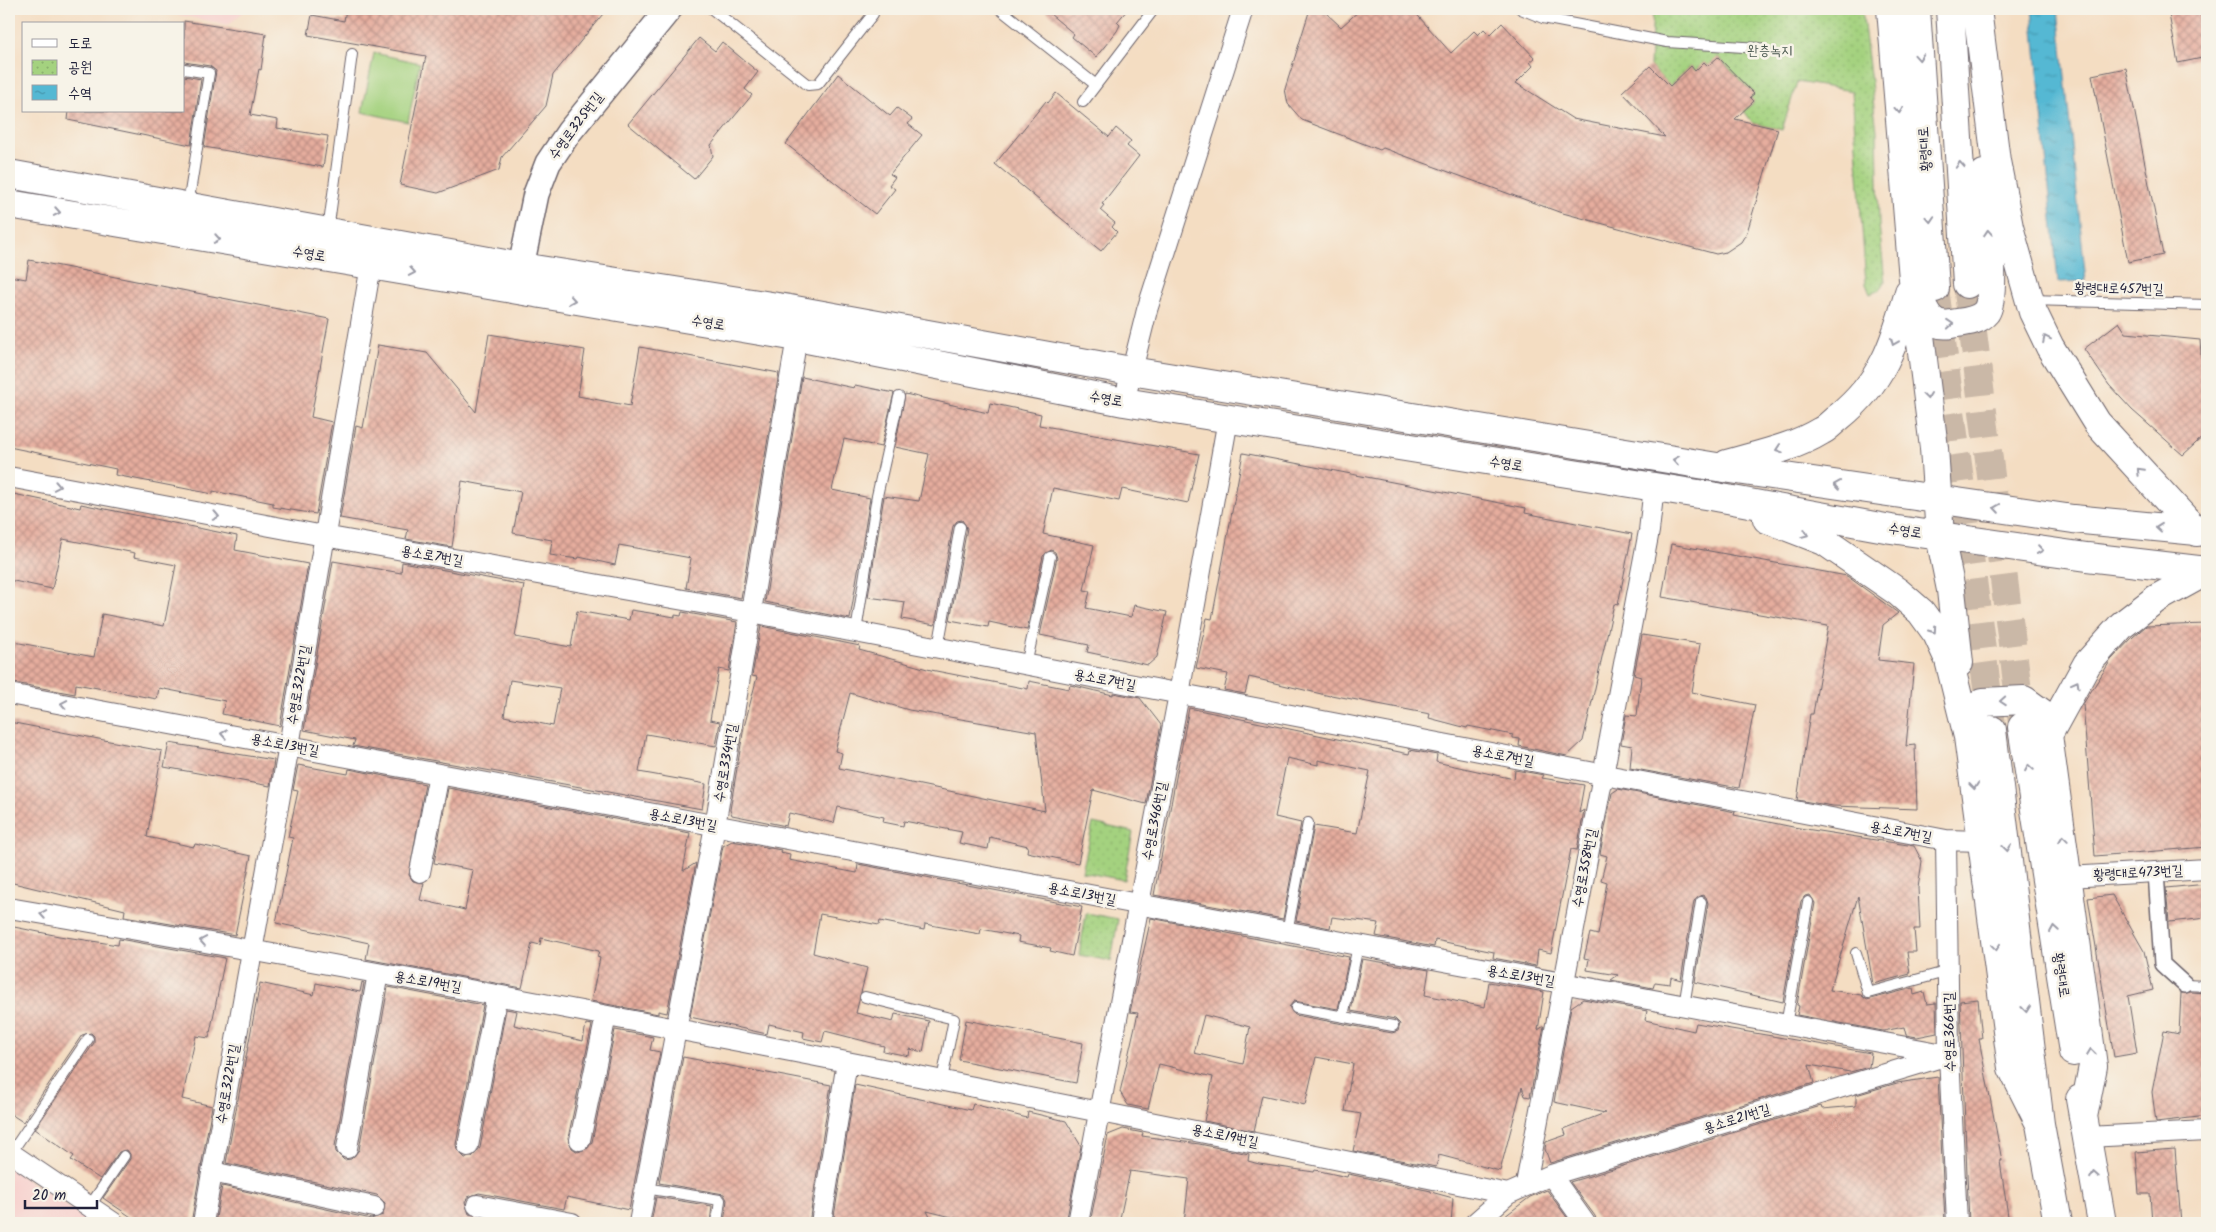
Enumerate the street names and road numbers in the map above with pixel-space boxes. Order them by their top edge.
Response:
street label: 수영로325번길 [543,87,609,165]
street label: 황령대로 [1912,126,1938,172]
street label: 수영로 [290,240,328,268]
street label: 황령대로457번길 [2074,277,2165,301]
street label: 수영로 [690,309,726,337]
street label: 수영로 [1087,385,1125,413]
street label: 수영로 [1488,450,1524,478]
street label: 수영로 [1887,517,1923,545]
street label: 용소로7번길 [399,540,466,572]
street label: 수영로322번길 [281,643,317,727]
street label: 용소로7번길 [1072,663,1139,697]
street label: 수영로334번길 [708,721,744,804]
street label: 용소로13번길 [249,728,322,762]
street label: 용소로7번길 [1470,739,1537,773]
street label: 수영로346번길 [1137,779,1174,862]
street label: 용소로13번길 [647,803,720,837]
street label: 용소로7번길 [1868,815,1935,849]
street label: 수영로358번길 [1567,826,1604,910]
street label: 황령대로473번길 [2093,860,2184,886]
street label: 용소로13번길 [1046,877,1119,911]
street label: 황령대로 [2047,951,2075,999]
street label: 용소로13번길 [1485,959,1557,993]
street label: 용소로19번길 [393,965,464,999]
street label: 수영로366번길 [1938,991,1962,1072]
street label: 수영로322번길 [210,1042,246,1126]
street label: 용소로21번길 [1701,1098,1774,1140]
street label: 용소로19번길 [1190,1118,1261,1154]

